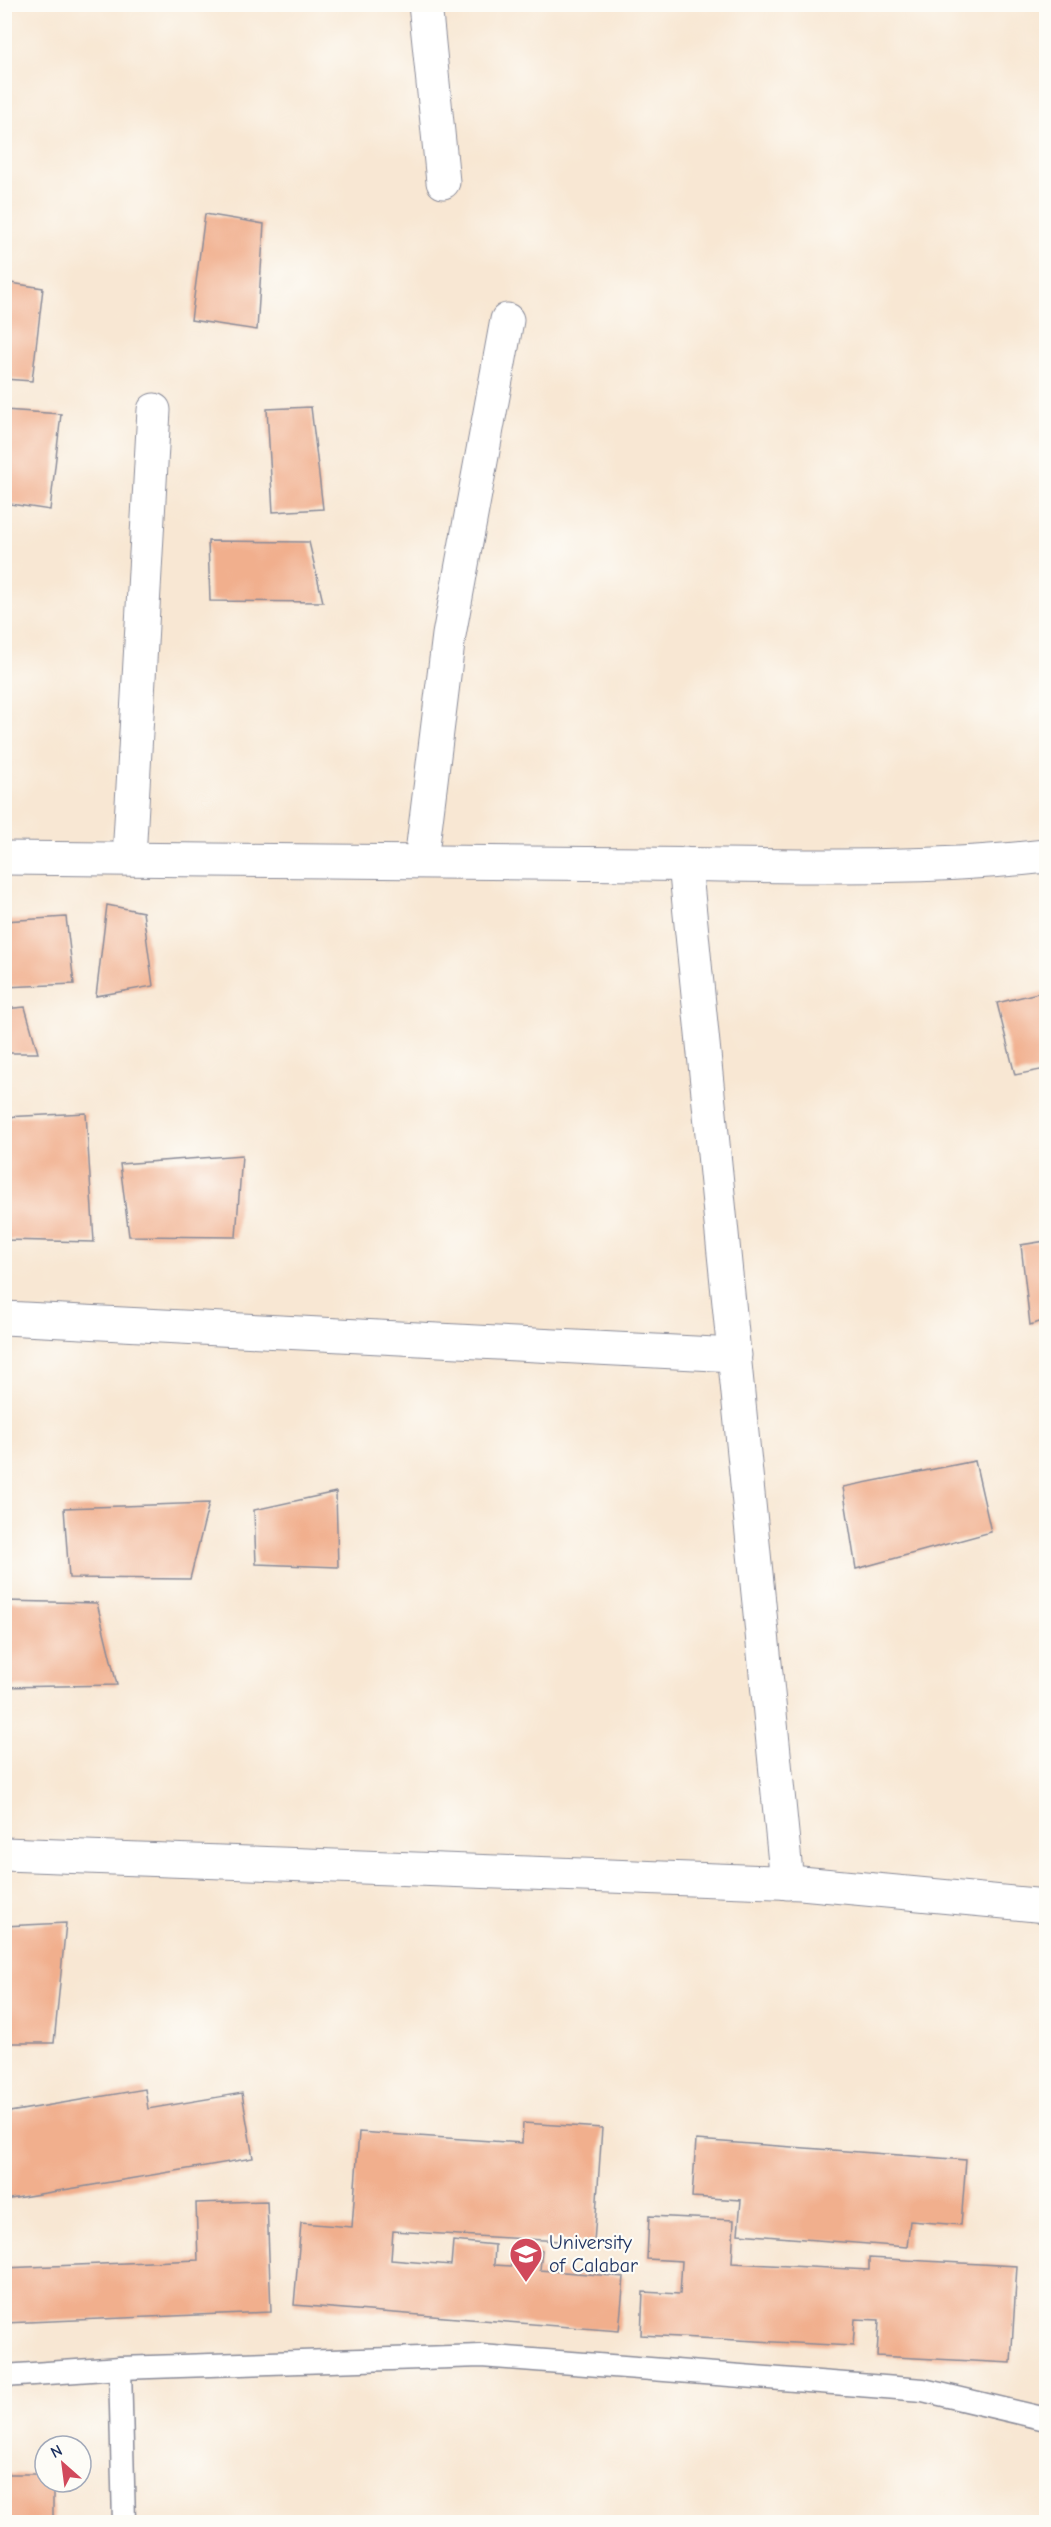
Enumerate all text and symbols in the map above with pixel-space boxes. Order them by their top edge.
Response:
place label: University of Calabar [549,2231,638,2277]
school or university icon: University of Calabar [508,2236,544,2283]
north arrow [33,2434,93,2494]
text: N [48,2441,65,2462]

